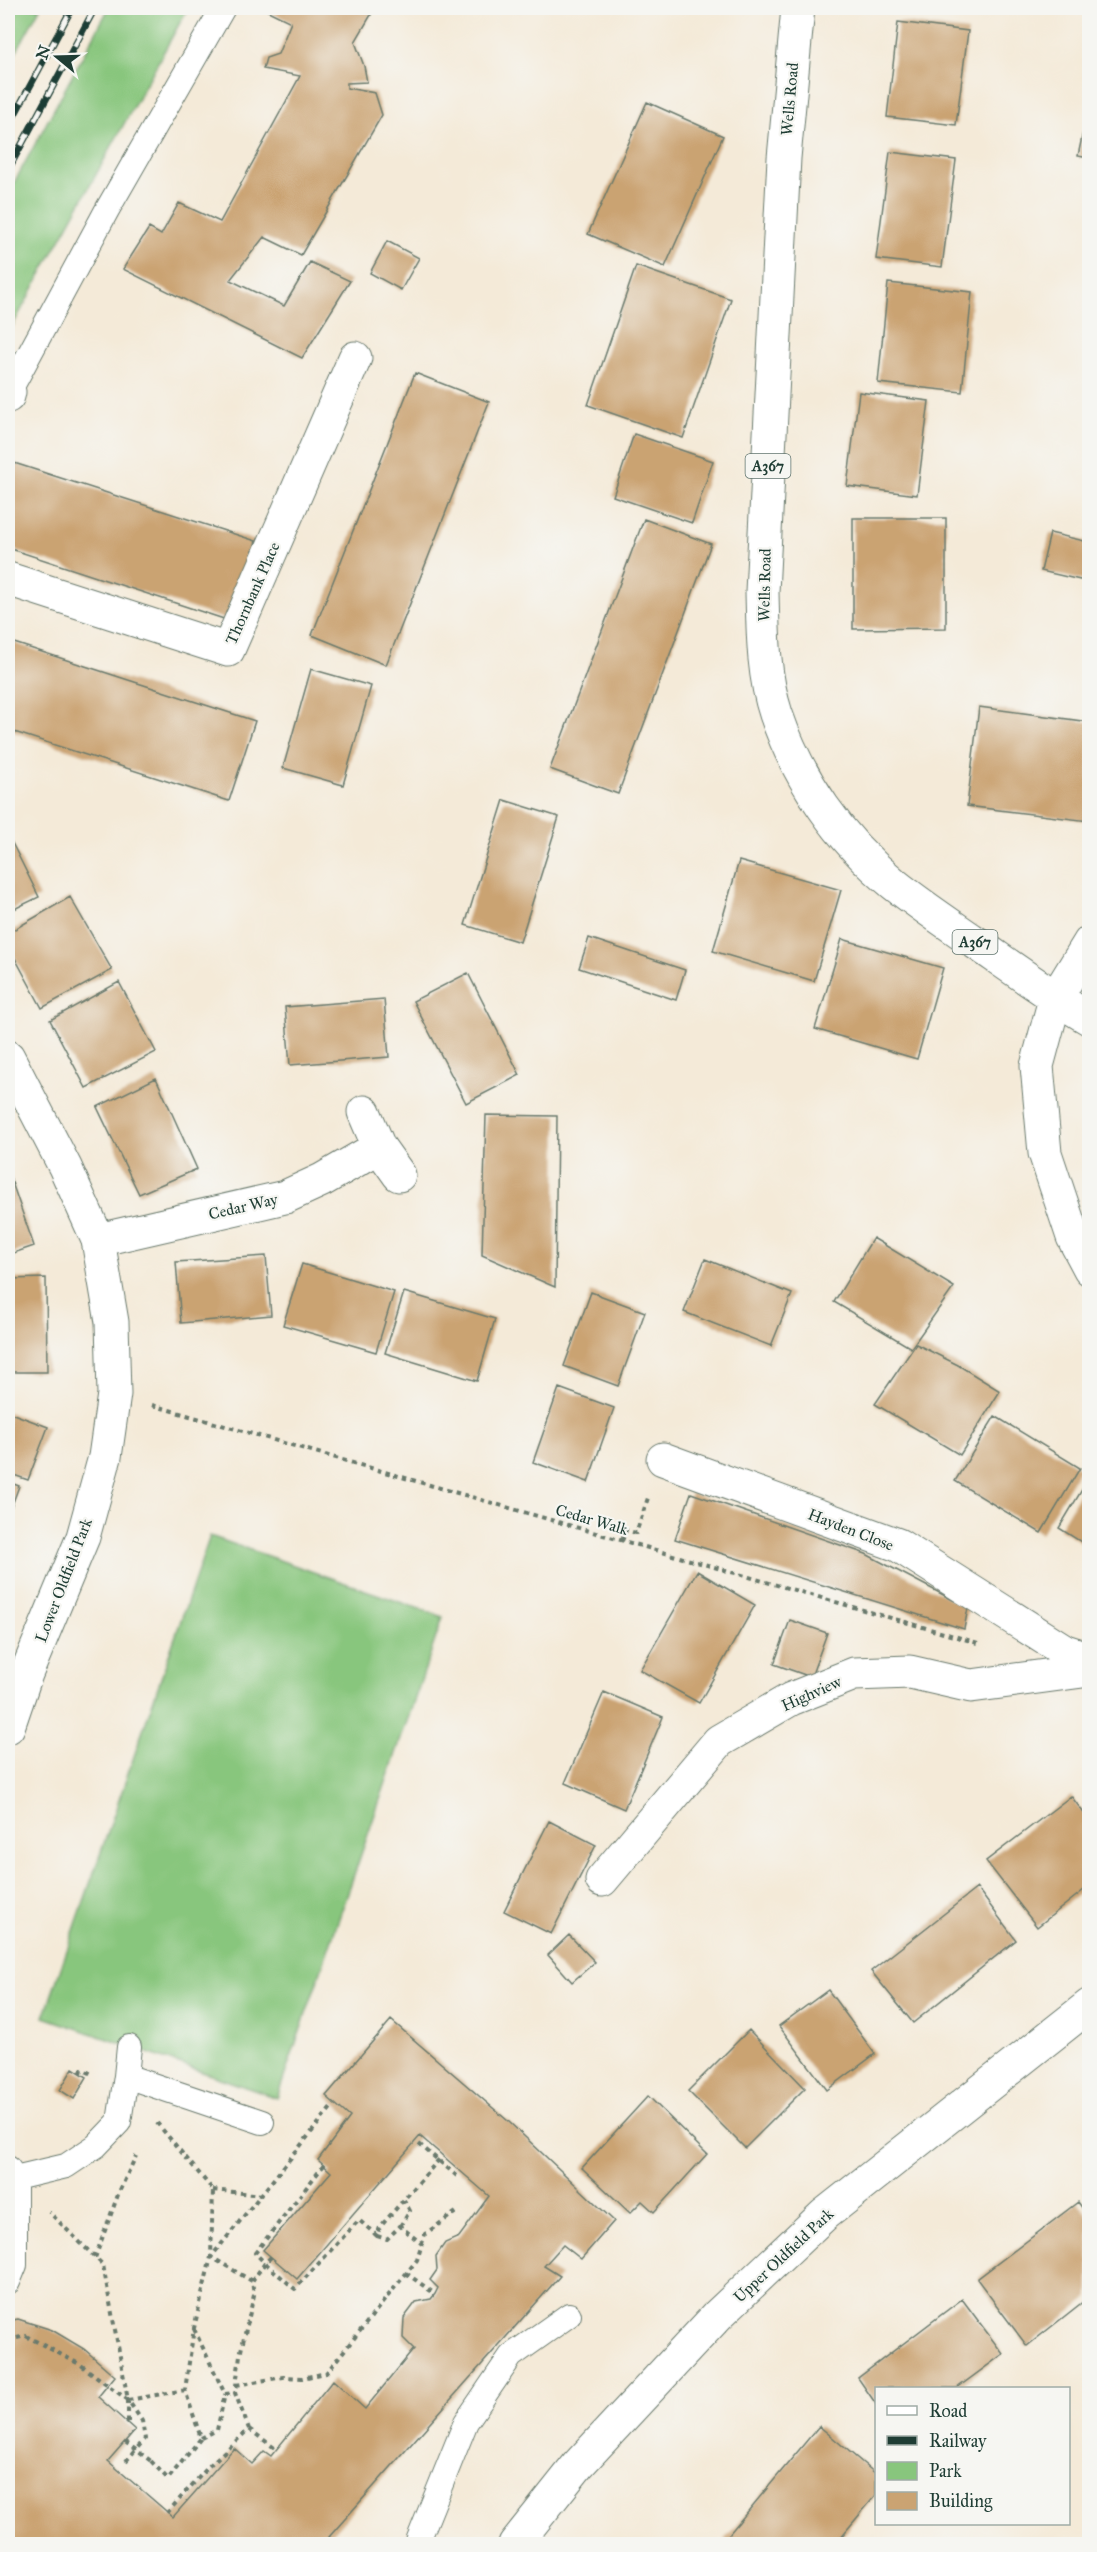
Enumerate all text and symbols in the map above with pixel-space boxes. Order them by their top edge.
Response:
north arrow [27,27,87,87]
text: N [32,42,55,62]
street label: Wells Road [777,62,802,136]
road number: A367 [746,454,790,478]
street label: Thornbank Place [221,539,284,647]
street label: Wells Road [754,548,775,622]
road number: A367 [952,930,998,954]
street label: Cedar Way [207,1189,280,1224]
street label: Cedar Walk [553,1500,631,1539]
street label: Hayden Close [805,1504,897,1555]
street label: Lower Oldfield Park [31,1515,96,1645]
street label: Highview [778,1672,845,1716]
street label: Upper Oldfield Park [729,2204,838,2307]
legend [875,2387,1070,2525]
text: Road [929,2400,967,2422]
text: Railway [929,2430,987,2452]
text: Park [929,2460,962,2482]
text: Building [929,2490,993,2513]

